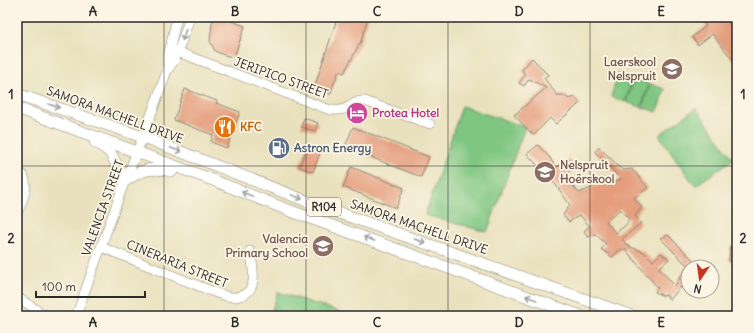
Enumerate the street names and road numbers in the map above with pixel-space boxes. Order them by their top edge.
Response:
street label: JERIPICO STREET [232,54,330,102]
street label: SAMORA MACHELL DRIVE [45,83,186,146]
street label: VALENCIA STREET [78,158,127,258]
street label: SAMORA MACHELL DRIVE [348,196,490,257]
road number: R104 [307,198,341,216]
street label: CINERARIA STREET [124,236,230,291]

